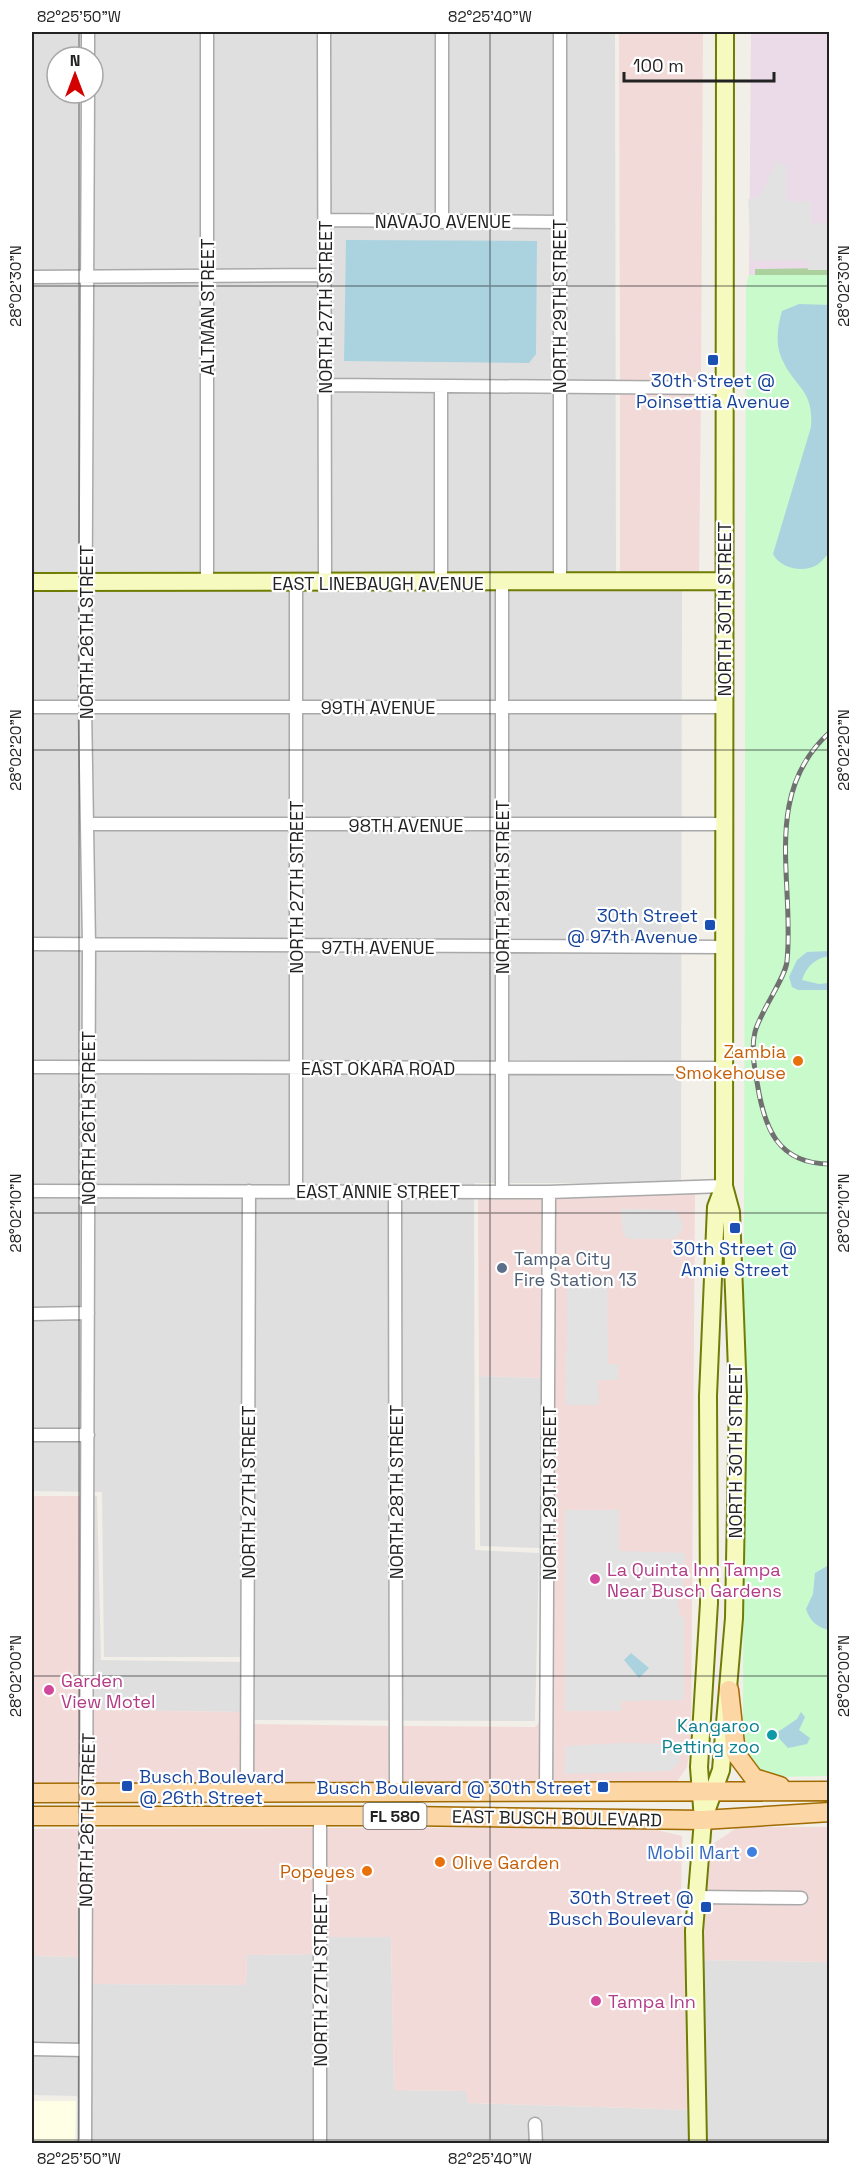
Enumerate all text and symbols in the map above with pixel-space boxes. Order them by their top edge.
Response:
text: 82°25'50"W [37,7,121,26]
text: 82°25'40"W [448,7,532,26]
north arrow [45,45,105,105]
scale bar [624,45,774,83]
text: N [70,50,80,71]
text: 100 m [633,54,684,77]
street label: NAVAJO AVENUE [375,210,511,233]
street label: NORTH 29TH STREET [548,218,571,393]
street label: NORTH 27TH STREET [314,220,337,394]
street label: ALTMAN STREET [196,238,219,375]
text: 28°02'30"N [6,245,25,327]
text: 28°02'30"N [834,245,853,327]
marker: 30th Street @ Poinsettia Avenue [706,353,720,367]
place label: 30th Street @ Poinsettia Avenue [636,369,790,413]
street label: NORTH 30TH STREET [713,521,736,696]
street label: NORTH 26TH STREET [75,544,98,719]
street label: EAST LINEBAUGH AVENUE [272,572,484,595]
street label: 99TH AVENUE [321,696,435,719]
text: 28°02'20"N [6,709,25,791]
text: 28°02'20"N [834,709,853,791]
street label: NORTH 29TH STREET [491,799,514,974]
street label: NORTH 27TH STREET [285,800,308,974]
street label: 98TH AVENUE [349,814,463,837]
place label: 30th Street @ 97th Avenue [567,904,698,948]
marker: 30th Street @ 97th Avenue [703,918,717,932]
street label: 97TH AVENUE [321,936,435,959]
street label: NORTH 26TH STREET [77,1030,100,1205]
place label: Zambia Smokehouse [675,1040,786,1084]
marker: Zambia Smokehouse [791,1054,805,1068]
street label: EAST OKARA ROAD [301,1057,455,1080]
text: 28°02'10"N [6,1174,25,1252]
text: 28°02'10"N [834,1174,853,1252]
street label: EAST ANNIE STREET [296,1180,460,1203]
marker: 30th Street @ Annie Street [728,1221,742,1235]
place label: 30th Street @ Annie Street [673,1237,797,1281]
place label: Tampa City Fire Station 13 [514,1247,637,1291]
marker: Tampa City Fire Station 13 [495,1261,509,1275]
street label: NORTH 30TH STREET [724,1363,747,1538]
street label: NORTH 28TH STREET [385,1404,408,1579]
street label: NORTH 27TH STREET [237,1405,260,1579]
street label: NORTH 29TH STREET [538,1405,561,1580]
place label: La Quinta Inn Tampa Near Busch Gardens [607,1558,782,1602]
marker: La Quinta Inn Tampa Near Busch Gardens [588,1572,602,1586]
text: 28°02'00"N [6,1635,25,1717]
text: 28°02'00"N [834,1635,853,1717]
place label: Garden View Motel [61,1669,155,1713]
marker: Garden View Motel [42,1683,56,1697]
place label: Kangaroo Petting zoo [662,1714,760,1758]
marker: Kangaroo Petting zoo [765,1728,779,1742]
street label: NORTH 26TH STREET [74,1732,100,1907]
place label: Busch Boulevard @ 26th Street [139,1765,284,1809]
place label: Busch Boulevard @ 30th Street [317,1776,591,1799]
marker: Busch Boulevard @ 26th Street [120,1779,134,1793]
marker: Busch Boulevard @ 30th Street [596,1780,610,1794]
road number: FL 580 [364,1803,426,1829]
street label: EAST BUSCH BOULEVARD [452,1805,662,1831]
place label: Mobil Mart [647,1841,740,1864]
marker: Mobil Mart [745,1845,759,1859]
place label: Olive Garden [452,1851,559,1874]
marker: Olive Garden [433,1855,447,1869]
place label: Popeyes [280,1860,355,1883]
marker: Popeyes [360,1864,374,1878]
place label: 30th Street @ Busch Boulevard [549,1886,694,1930]
street label: NORTH 27TH STREET [309,1893,332,2067]
marker: 30th Street @ Busch Boulevard [699,1900,713,1914]
place label: Tampa Inn [608,1990,696,2013]
marker: Tampa Inn [589,1994,603,2008]
text: 82°25'50"W [37,2149,121,2168]
text: 82°25'40"W [448,2149,532,2168]

